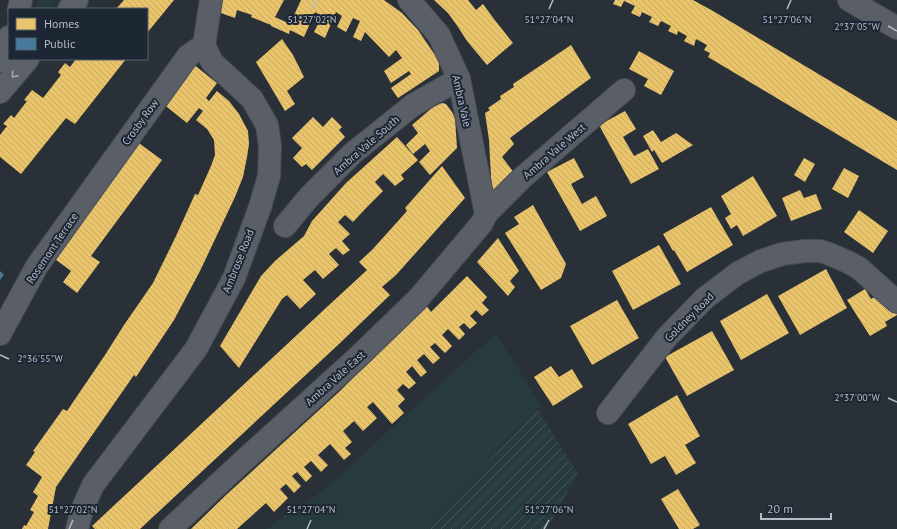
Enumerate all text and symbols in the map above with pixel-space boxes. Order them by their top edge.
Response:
legend [8,8,148,60]
text: 51°27'02"N [287,13,337,26]
text: 51°27'04"N [524,13,574,26]
text: 51°27'06"N [762,13,812,26]
text: Homes [44,16,79,31]
text: 2°37'05"W [834,20,881,33]
text: Public [44,36,76,51]
one-way arrow [11,71,18,78]
street label: Ambra Vale [449,74,475,129]
street label: Crosby Row [119,96,161,148]
street label: Ambra Vale South [330,112,402,178]
street label: Ambra Vale West [520,120,588,182]
street label: Rosemont Terrace [23,209,81,286]
street label: Ambrose Road [219,227,257,295]
street label: Goldney Road [661,289,717,345]
street label: Ambra Vale East [302,347,368,409]
text: 2°36'55"W [17,352,64,365]
text: 2°37'00"W [834,391,881,404]
scale bar [761,495,831,521]
text: 20 m [767,501,793,516]
text: 51°27'02"N [48,503,98,516]
text: 51°27'04"N [286,503,336,516]
text: 51°27'06"N [524,503,574,516]

